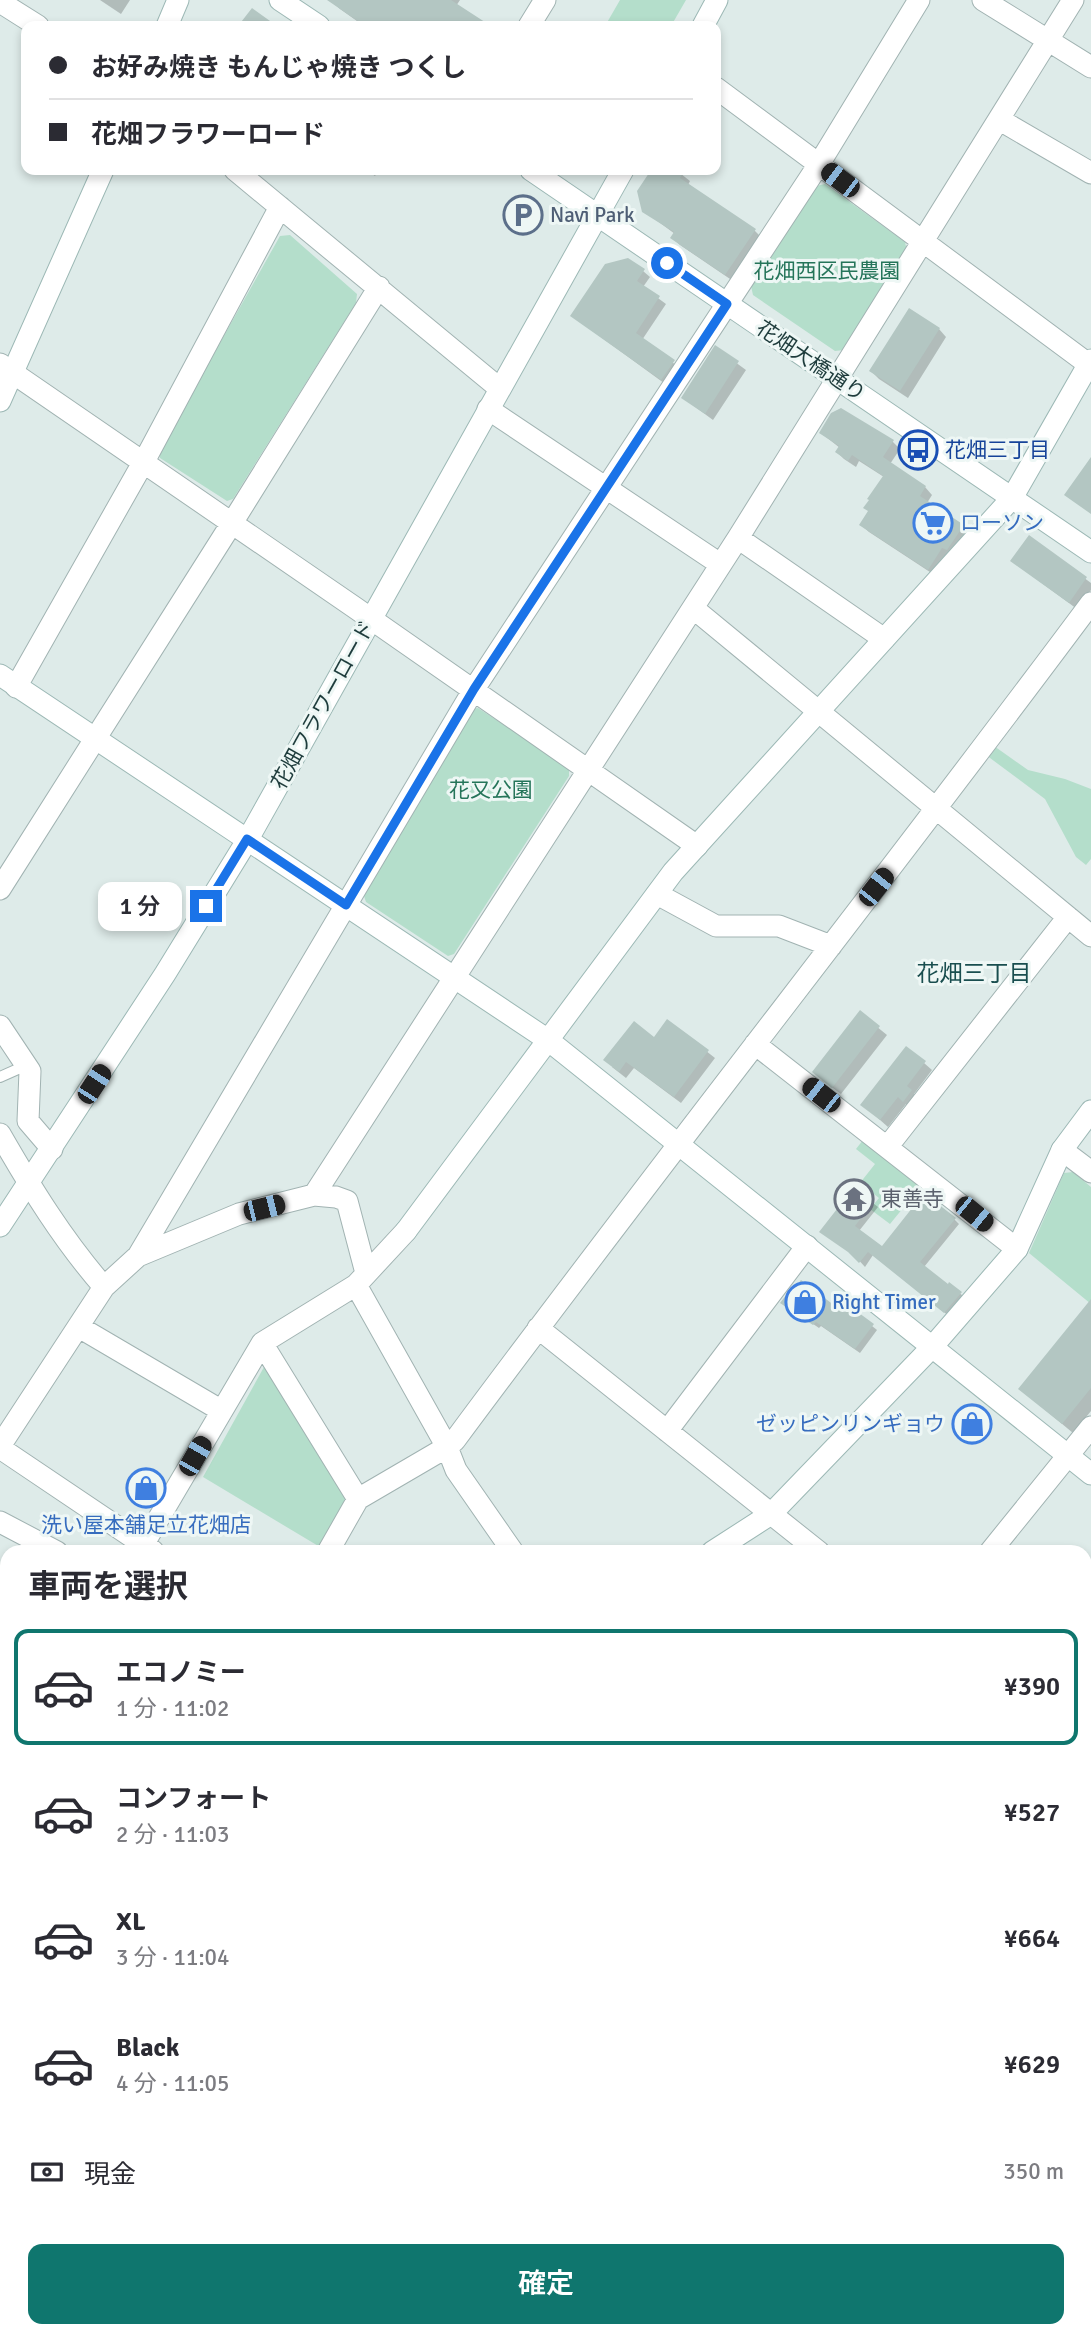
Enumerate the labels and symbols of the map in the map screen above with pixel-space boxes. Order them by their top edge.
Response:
car [817,159,864,201]
parking icon: Navi Park [502,194,544,236]
place label: Navi Park [550,202,635,228]
route start [651,247,683,279]
park label: 花畑西区民農園 [754,258,901,284]
street label: 花畑大橋通り [752,315,870,407]
bus stop icon: 花畑三丁目 [897,429,939,471]
place label: 花畑三丁目 [945,437,1050,463]
supermarket icon: ローソン [912,502,954,544]
place label: ローソン [960,510,1044,536]
street label: 花畑フラワーロード [266,616,380,794]
park label: 花又公園 [449,777,533,803]
car [855,864,898,910]
callout: 1 分 [97,881,182,930]
route end [190,890,222,922]
district label: 花畑三丁目 [917,959,1032,988]
car [74,1061,115,1107]
car [798,1074,845,1116]
temple icon: 東善寺 [833,1178,875,1220]
place label: 東善寺 [881,1186,944,1212]
car [242,1193,287,1223]
car [952,1193,997,1235]
shop icon: Right Timer [784,1281,826,1323]
place label: Right Timer [832,1289,936,1315]
shop icon: ゼッピンリンギョウ [951,1403,993,1445]
place label: ゼッピンリンギョウ [756,1411,945,1437]
car [176,1433,215,1479]
shop icon: 洗い屋本舗足立花畑店 [125,1467,167,1509]
place label: 洗い屋本舗足立花畑店 [41,1512,251,1538]

